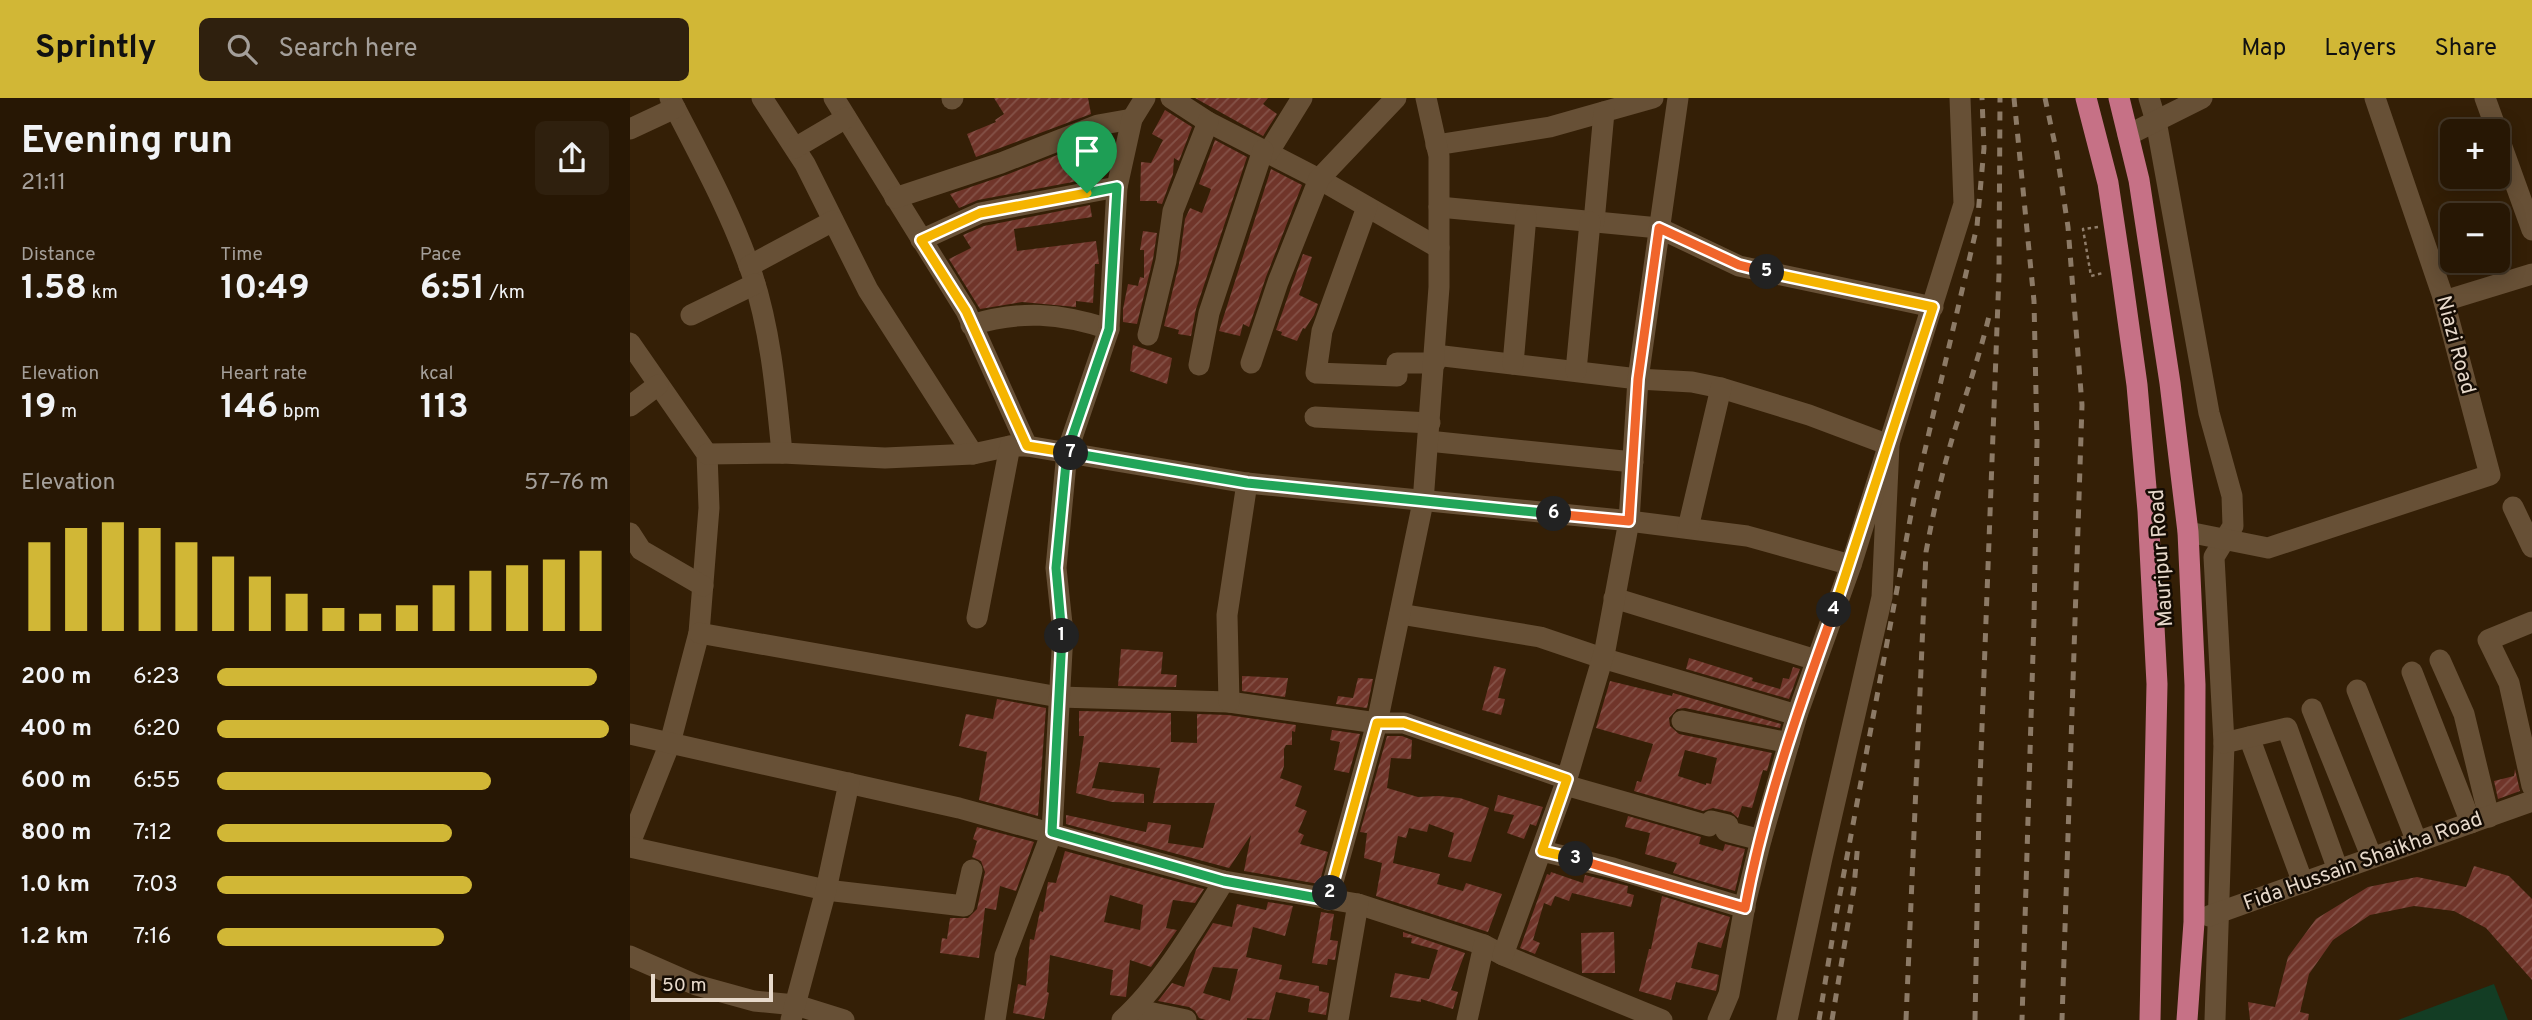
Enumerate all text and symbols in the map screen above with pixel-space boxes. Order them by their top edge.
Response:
search box [199,18,689,81]
text: Sprintly [35,28,157,70]
icon: search [223,30,261,68]
text: Search here [279,33,418,66]
text: Map [2241,34,2286,64]
text: Layers [2324,34,2396,64]
text: Share [2434,34,2497,64]
text: Evening run [21,118,233,167]
map controls [2440,119,2510,273]
button: + [2440,119,2510,189]
button: share [535,121,609,195]
pin [1057,121,1117,193]
icon: arrive [1068,132,1106,170]
text: 21:11 [21,169,66,198]
button: − [2440,203,2510,273]
text: Distance [21,243,96,267]
text: Time [220,243,263,267]
text: Pace [420,243,461,267]
pin: 5 [1750,254,1784,290]
text: 5 [1761,259,1772,283]
text: 1.58 [21,267,87,311]
text: 10:49 [220,267,310,311]
text: 6:51 [420,267,485,311]
text: km [87,281,118,305]
text: /km [485,281,525,305]
street label: Niazi Road [2429,293,2481,397]
text: Elevation [21,362,99,386]
text: Heart rate [220,362,307,386]
text: kcal [420,362,453,386]
text: 19 [21,386,57,430]
text: 146 [220,386,278,430]
text: 113 [420,386,469,430]
text: m [57,400,77,424]
text: bpm [278,400,320,424]
pin: 7 [1054,436,1088,470]
text: 7 [1065,440,1076,464]
text: Elevation [21,469,116,498]
text: 57–76 m [524,469,609,498]
street label: Mauripur Road [2144,488,2180,628]
pin: 6 [1536,496,1572,532]
text: 6 [1548,501,1559,525]
pin: 4 [1816,592,1852,628]
text: 4 [1827,597,1840,621]
pin: 1 [1044,618,1080,654]
text: 1 [1058,623,1065,647]
text: 200 m [21,663,91,692]
text: 6:23 [133,663,180,692]
text: 400 m [21,715,92,744]
text: 6:20 [133,715,181,744]
text: 600 m [21,767,91,796]
text: 6:55 [133,767,180,796]
street label: Fida Hussain Shaikha Road [2240,806,2486,918]
text: 800 m [21,819,91,848]
text: 7:12 [133,819,172,848]
pin: 3 [1558,842,1594,876]
text: 3 [1570,846,1581,870]
text: 1.0 km [21,871,90,900]
text: 7:03 [133,871,178,900]
pin: 2 [1312,876,1348,910]
text: 2 [1324,880,1335,904]
text: 1.2 km [21,923,89,952]
text: 7:16 [133,923,172,952]
scale bar [651,971,774,1003]
text: 50 m [662,974,707,998]

